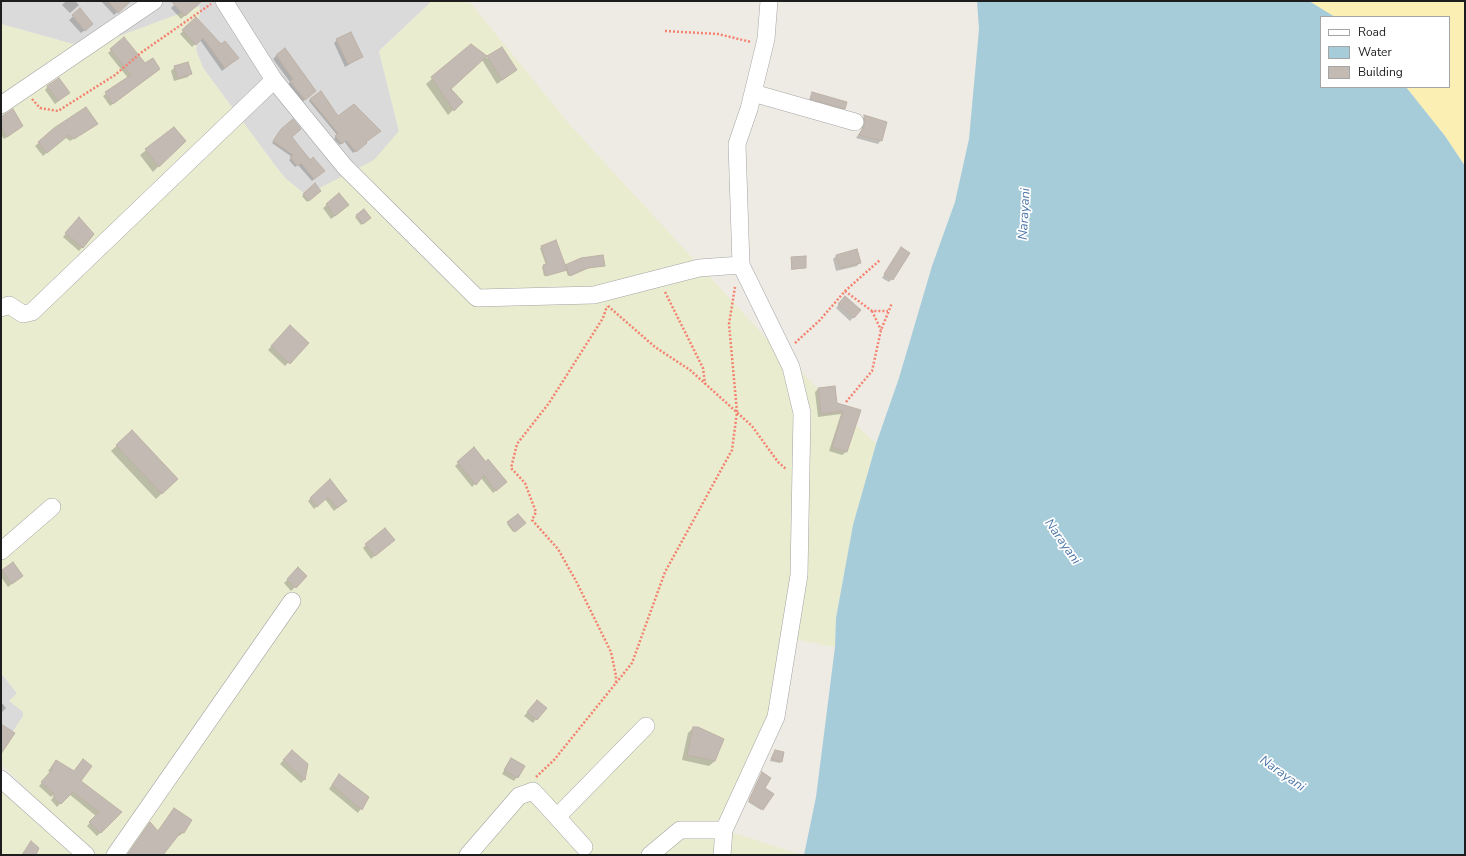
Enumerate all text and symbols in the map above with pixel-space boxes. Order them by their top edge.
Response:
legend [1320,16,1450,88]
text: Road [1358,24,1386,40]
text: Water [1358,44,1392,60]
text: Building [1358,64,1403,80]
water label: Narayani [1016,188,1034,240]
water label: Narayani [1041,516,1083,568]
water label: Narayani [1256,753,1308,795]

